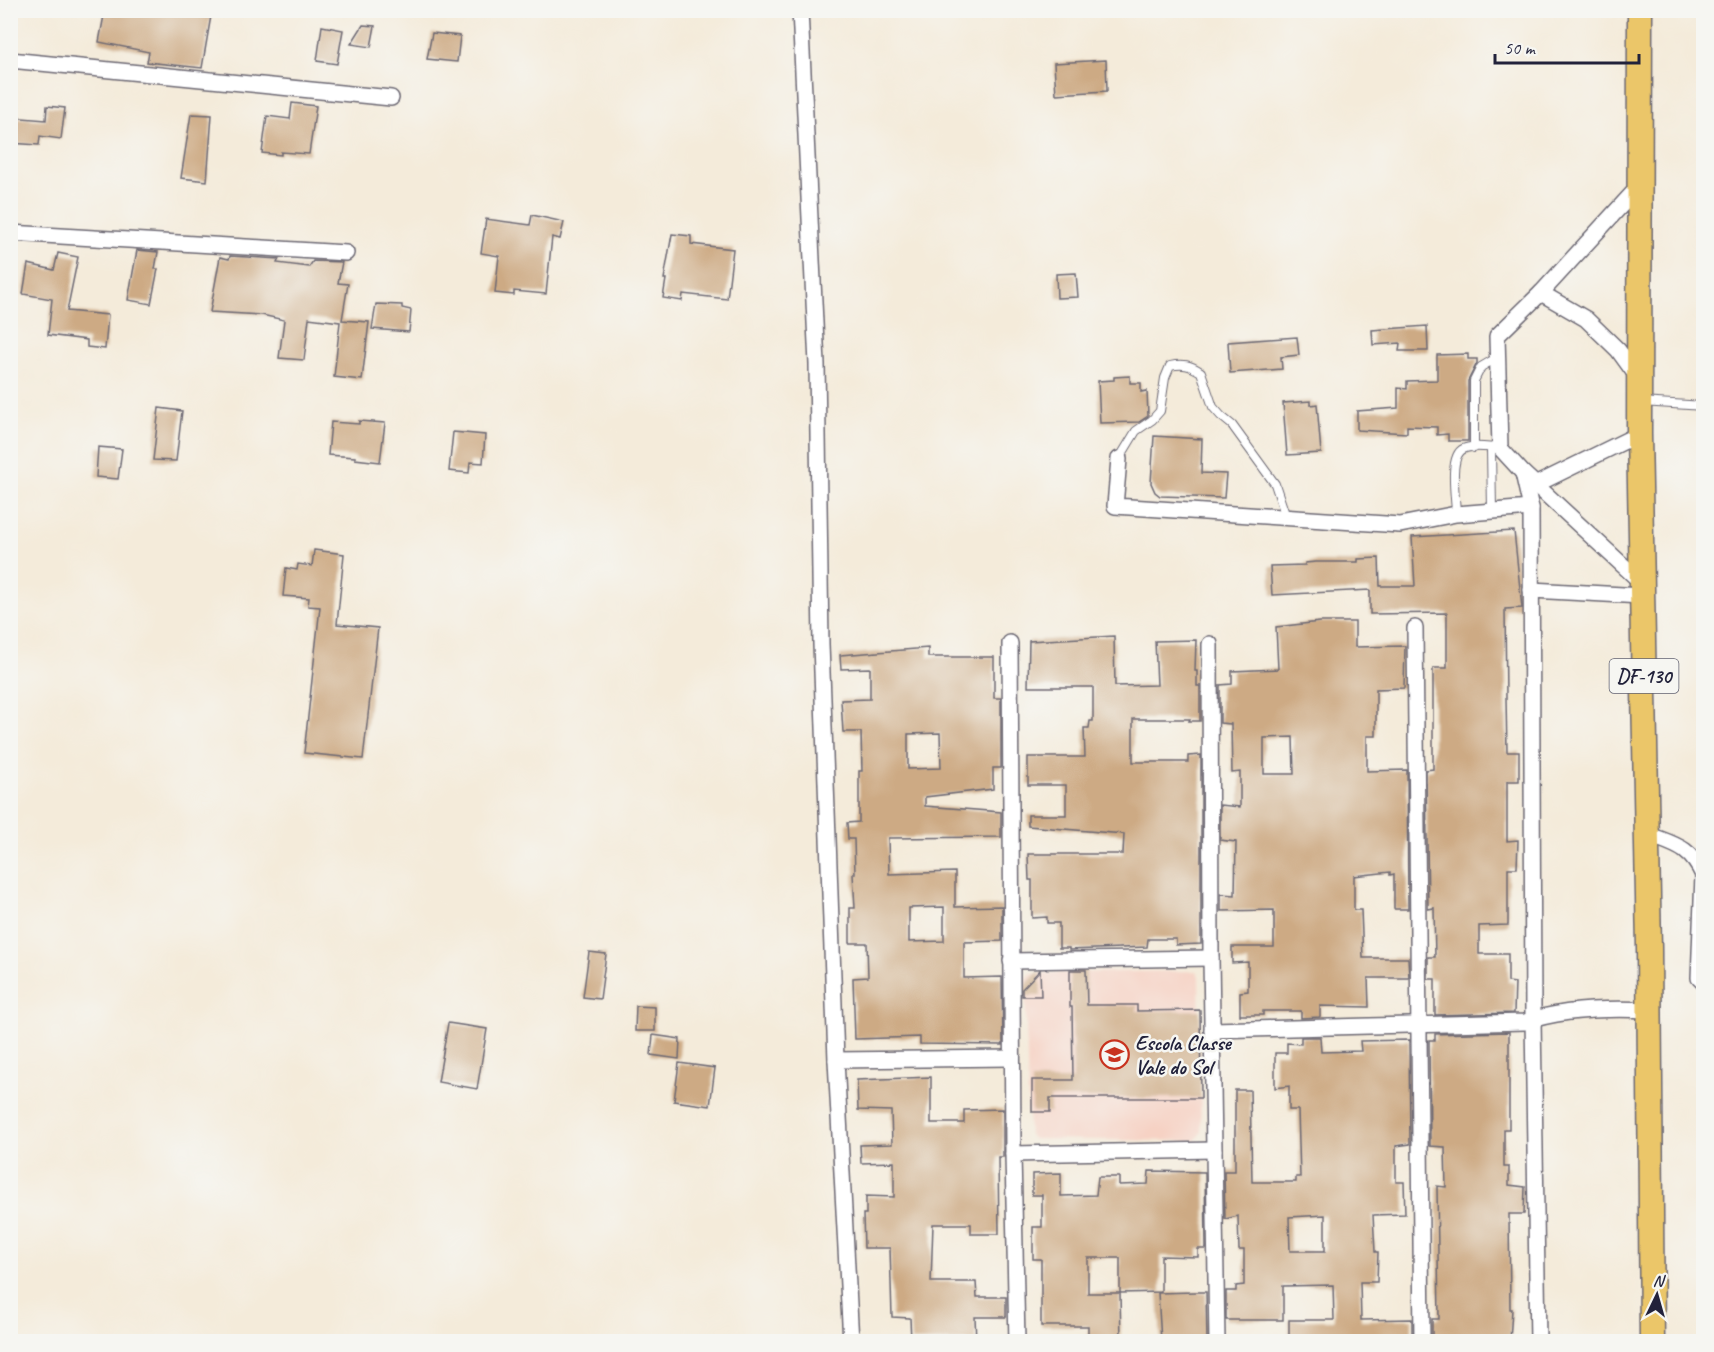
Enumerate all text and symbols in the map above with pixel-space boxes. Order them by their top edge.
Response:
scale bar [1495,27,1639,65]
text: 50 m [1504,37,1537,59]
road number: DF-130 [1610,659,1678,693]
place label: Escola Classe Vale do Sol [1135,1030,1233,1080]
school or university icon: Escola Classe Vale do Sol [1098,1039,1130,1071]
north arrow [1627,1265,1687,1325]
text: N [1652,1271,1667,1292]

